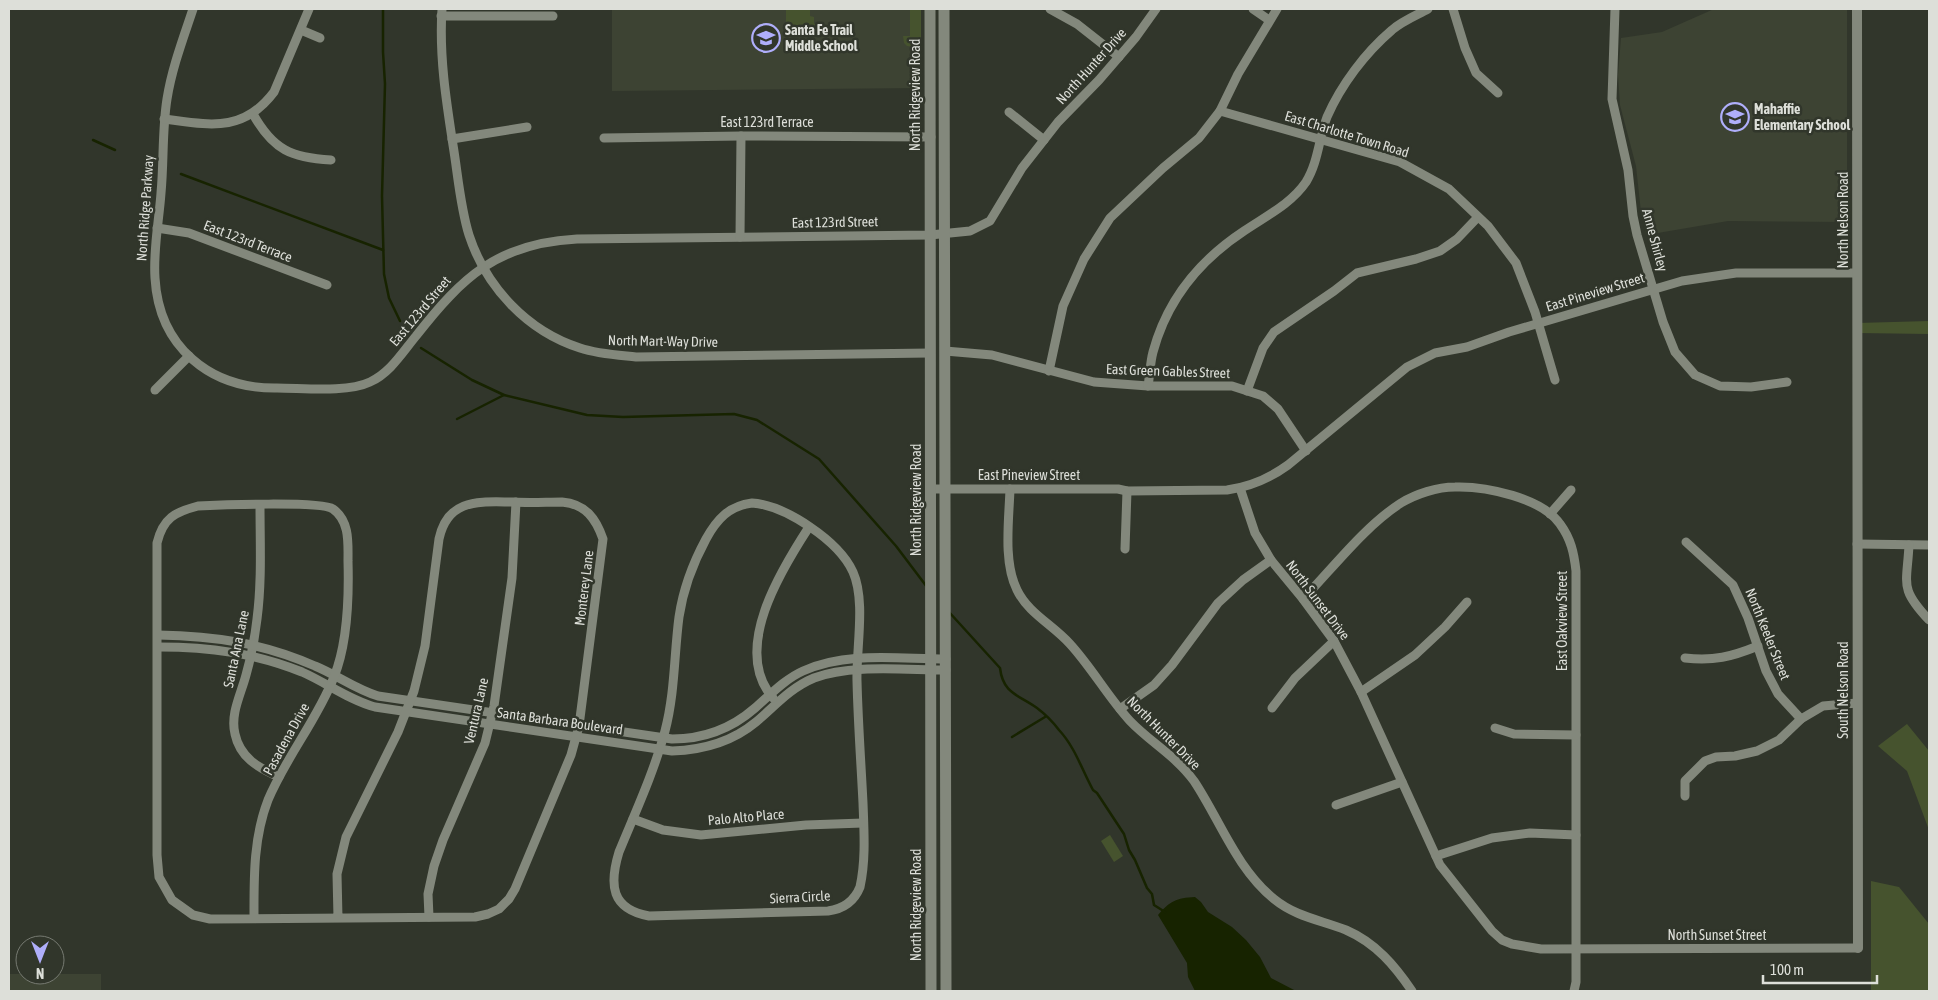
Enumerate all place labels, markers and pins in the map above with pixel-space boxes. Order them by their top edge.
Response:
place label: Santa Fe Trail Middle School [785,22,858,54]
school or university icon: Santa Fe Trail Middle School [751,23,781,53]
place label: Mahaffie Elementary School [1754,101,1850,133]
school or university icon: Mahaffie Elementary School [1720,102,1750,132]

